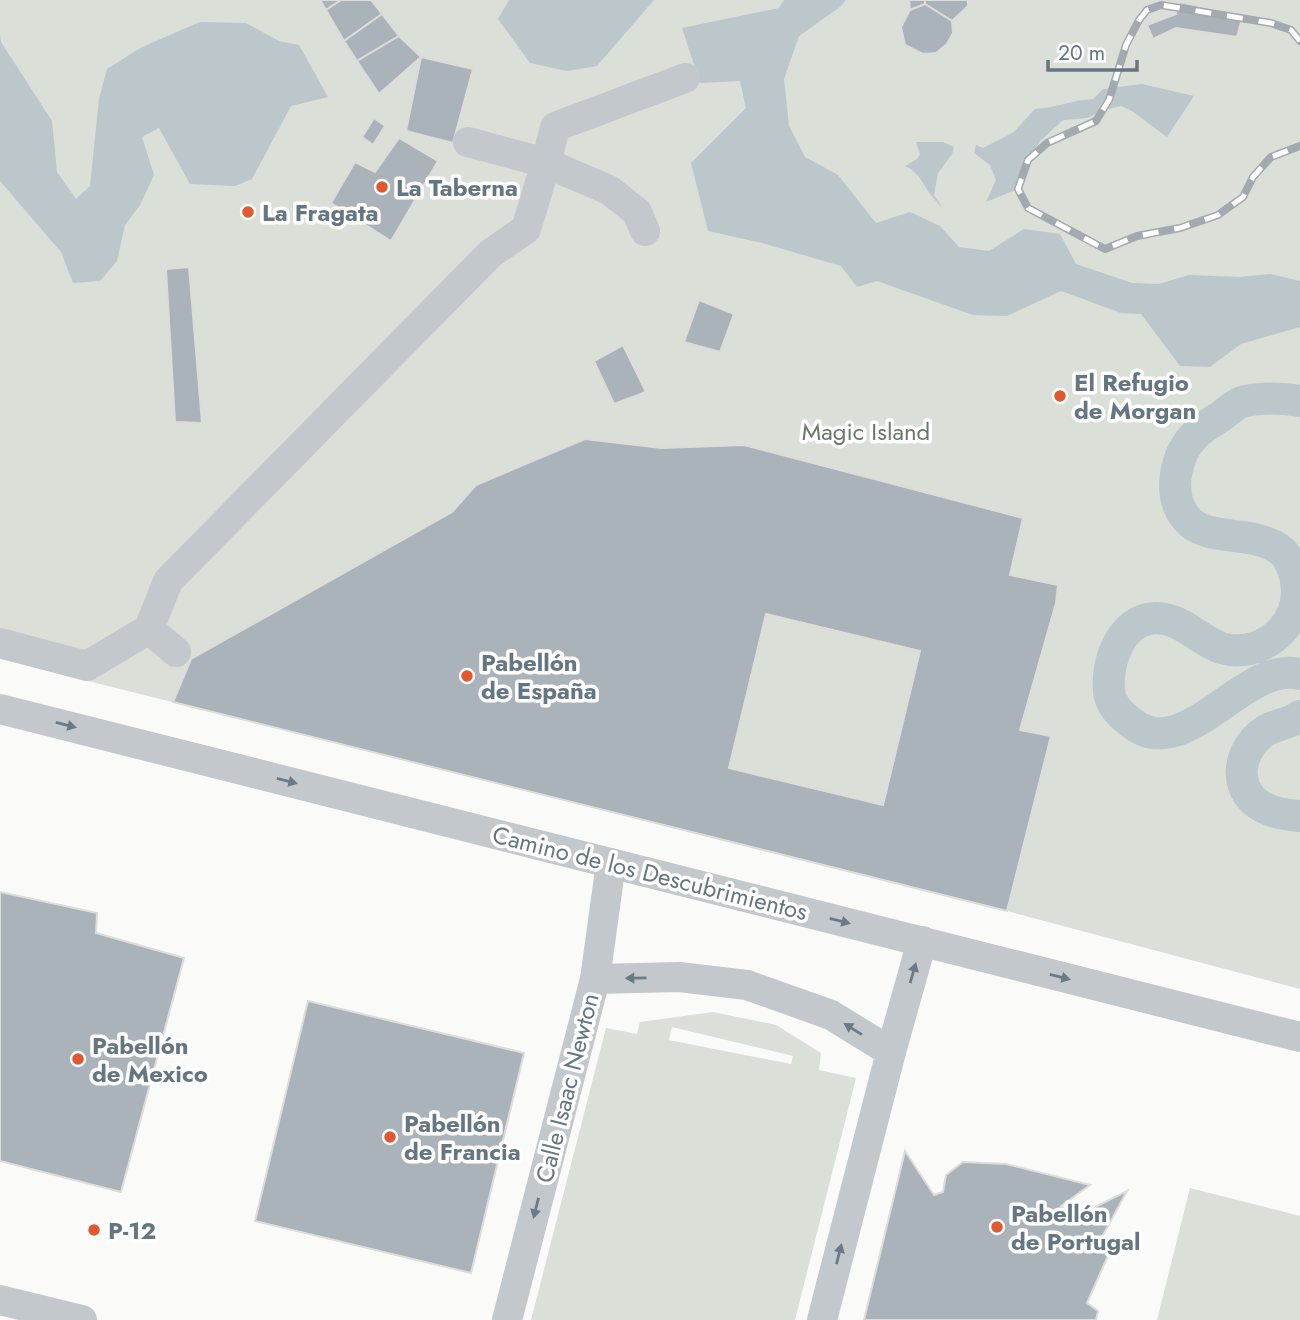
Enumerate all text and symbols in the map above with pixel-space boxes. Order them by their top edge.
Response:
scale bar [1048,28,1137,72]
text: 20 m [1058,38,1105,68]
place label: La Taberna [396,170,518,205]
marker: La Taberna [374,179,390,195]
place label: La Fragata [262,195,379,230]
marker: La Fragata [240,204,256,220]
place label: El Refugio de Morgan [1074,365,1196,428]
marker: El Refugio de Morgan [1052,388,1068,404]
park label: Magic Island [802,414,930,449]
place label: Pabellón de España [481,645,597,708]
marker: Pabellón de España [459,668,475,684]
one-way arrow [55,720,77,731]
one-way arrow [276,776,298,787]
street label: Camino de los Descubrimientos [489,817,811,929]
one-way arrow [829,916,851,927]
one-way arrow [908,963,918,984]
one-way arrow [1050,972,1072,983]
one-way arrow [624,973,646,984]
street label: Calle Isaac Newton [527,990,607,1186]
one-way arrow [844,1023,863,1036]
place label: Pabellón de Mexico [92,1028,208,1091]
marker: Pabellón de Mexico [70,1051,86,1067]
place label: Pabellón de Francia [404,1106,521,1169]
marker: Pabellón de Francia [382,1129,398,1145]
place label: Pabellón de Portugal [1011,1196,1141,1259]
one-way arrow [530,1197,541,1219]
place label: P-12 [108,1213,156,1248]
marker: Pabellón de Portugal [989,1219,1005,1235]
marker: P-12 [86,1222,102,1238]
one-way arrow [834,1243,845,1265]

